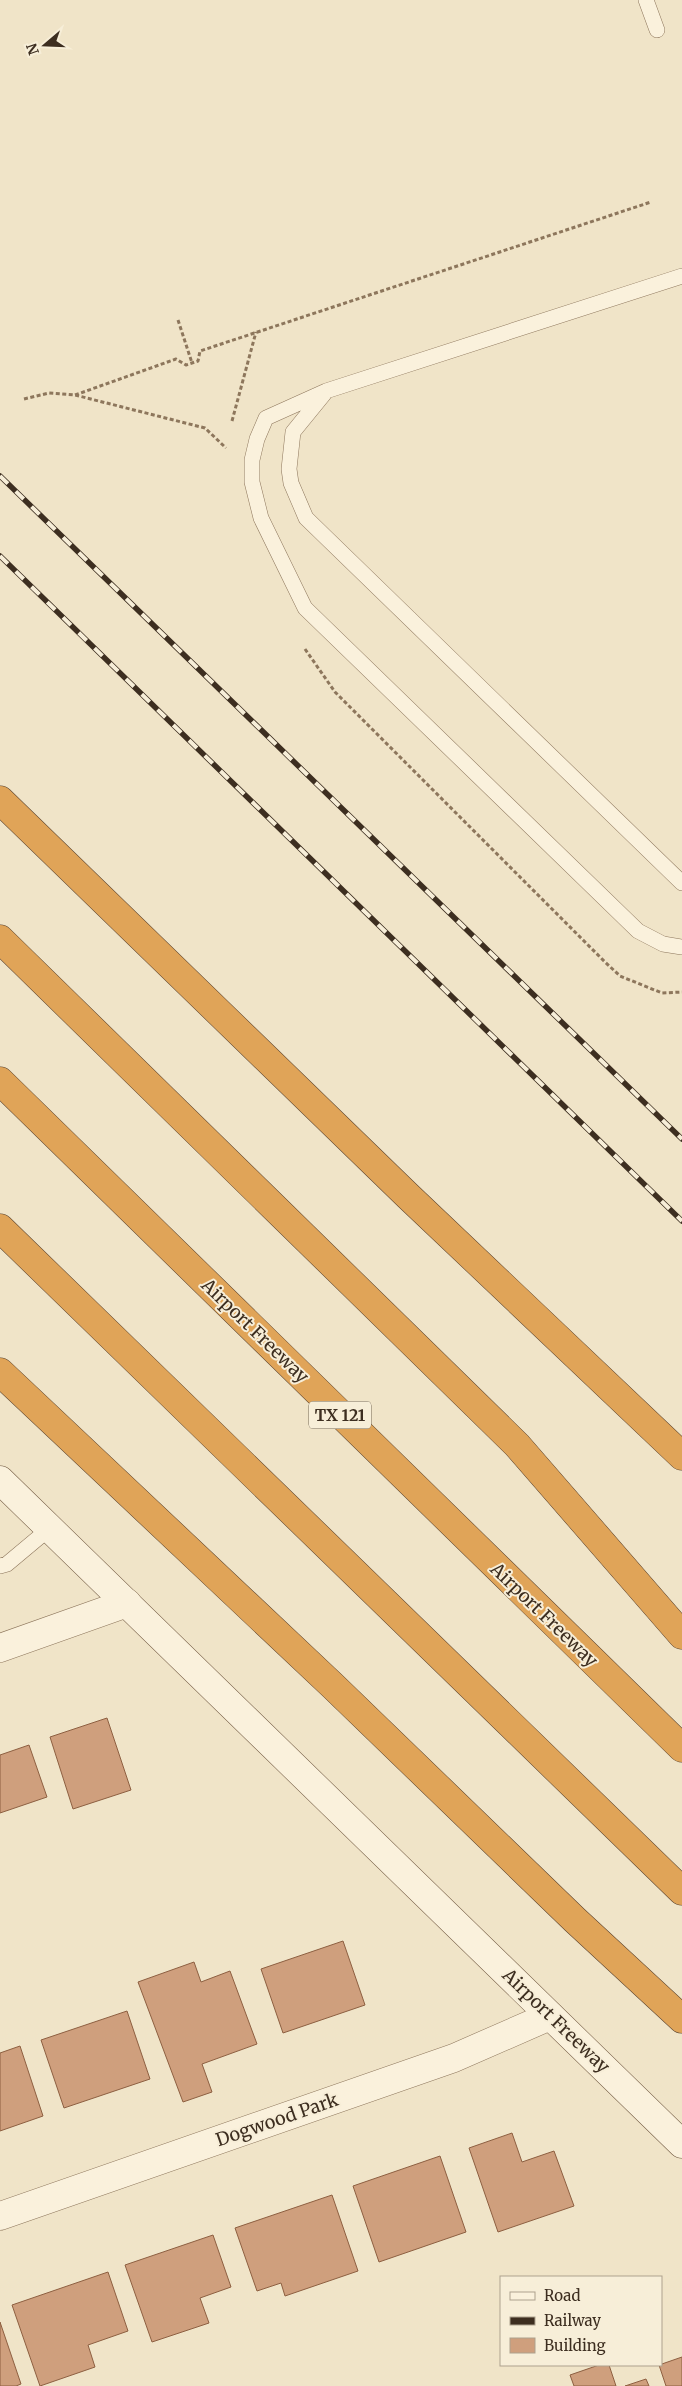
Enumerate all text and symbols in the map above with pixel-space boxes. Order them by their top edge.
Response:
north arrow [20,20,70,70]
text: N [22,41,43,57]
street label: Airport Freeway [196,1273,314,1388]
road number: TX 121 [309,1402,371,1428]
street label: Airport Freeway [485,1557,603,1672]
street label: Airport Freeway [497,1963,615,2078]
street label: Dogwood Park [213,2088,342,2151]
legend [500,2276,662,2366]
text: Road [544,2286,580,2305]
text: Railway [544,2311,601,2330]
text: Building [544,2336,606,2355]

